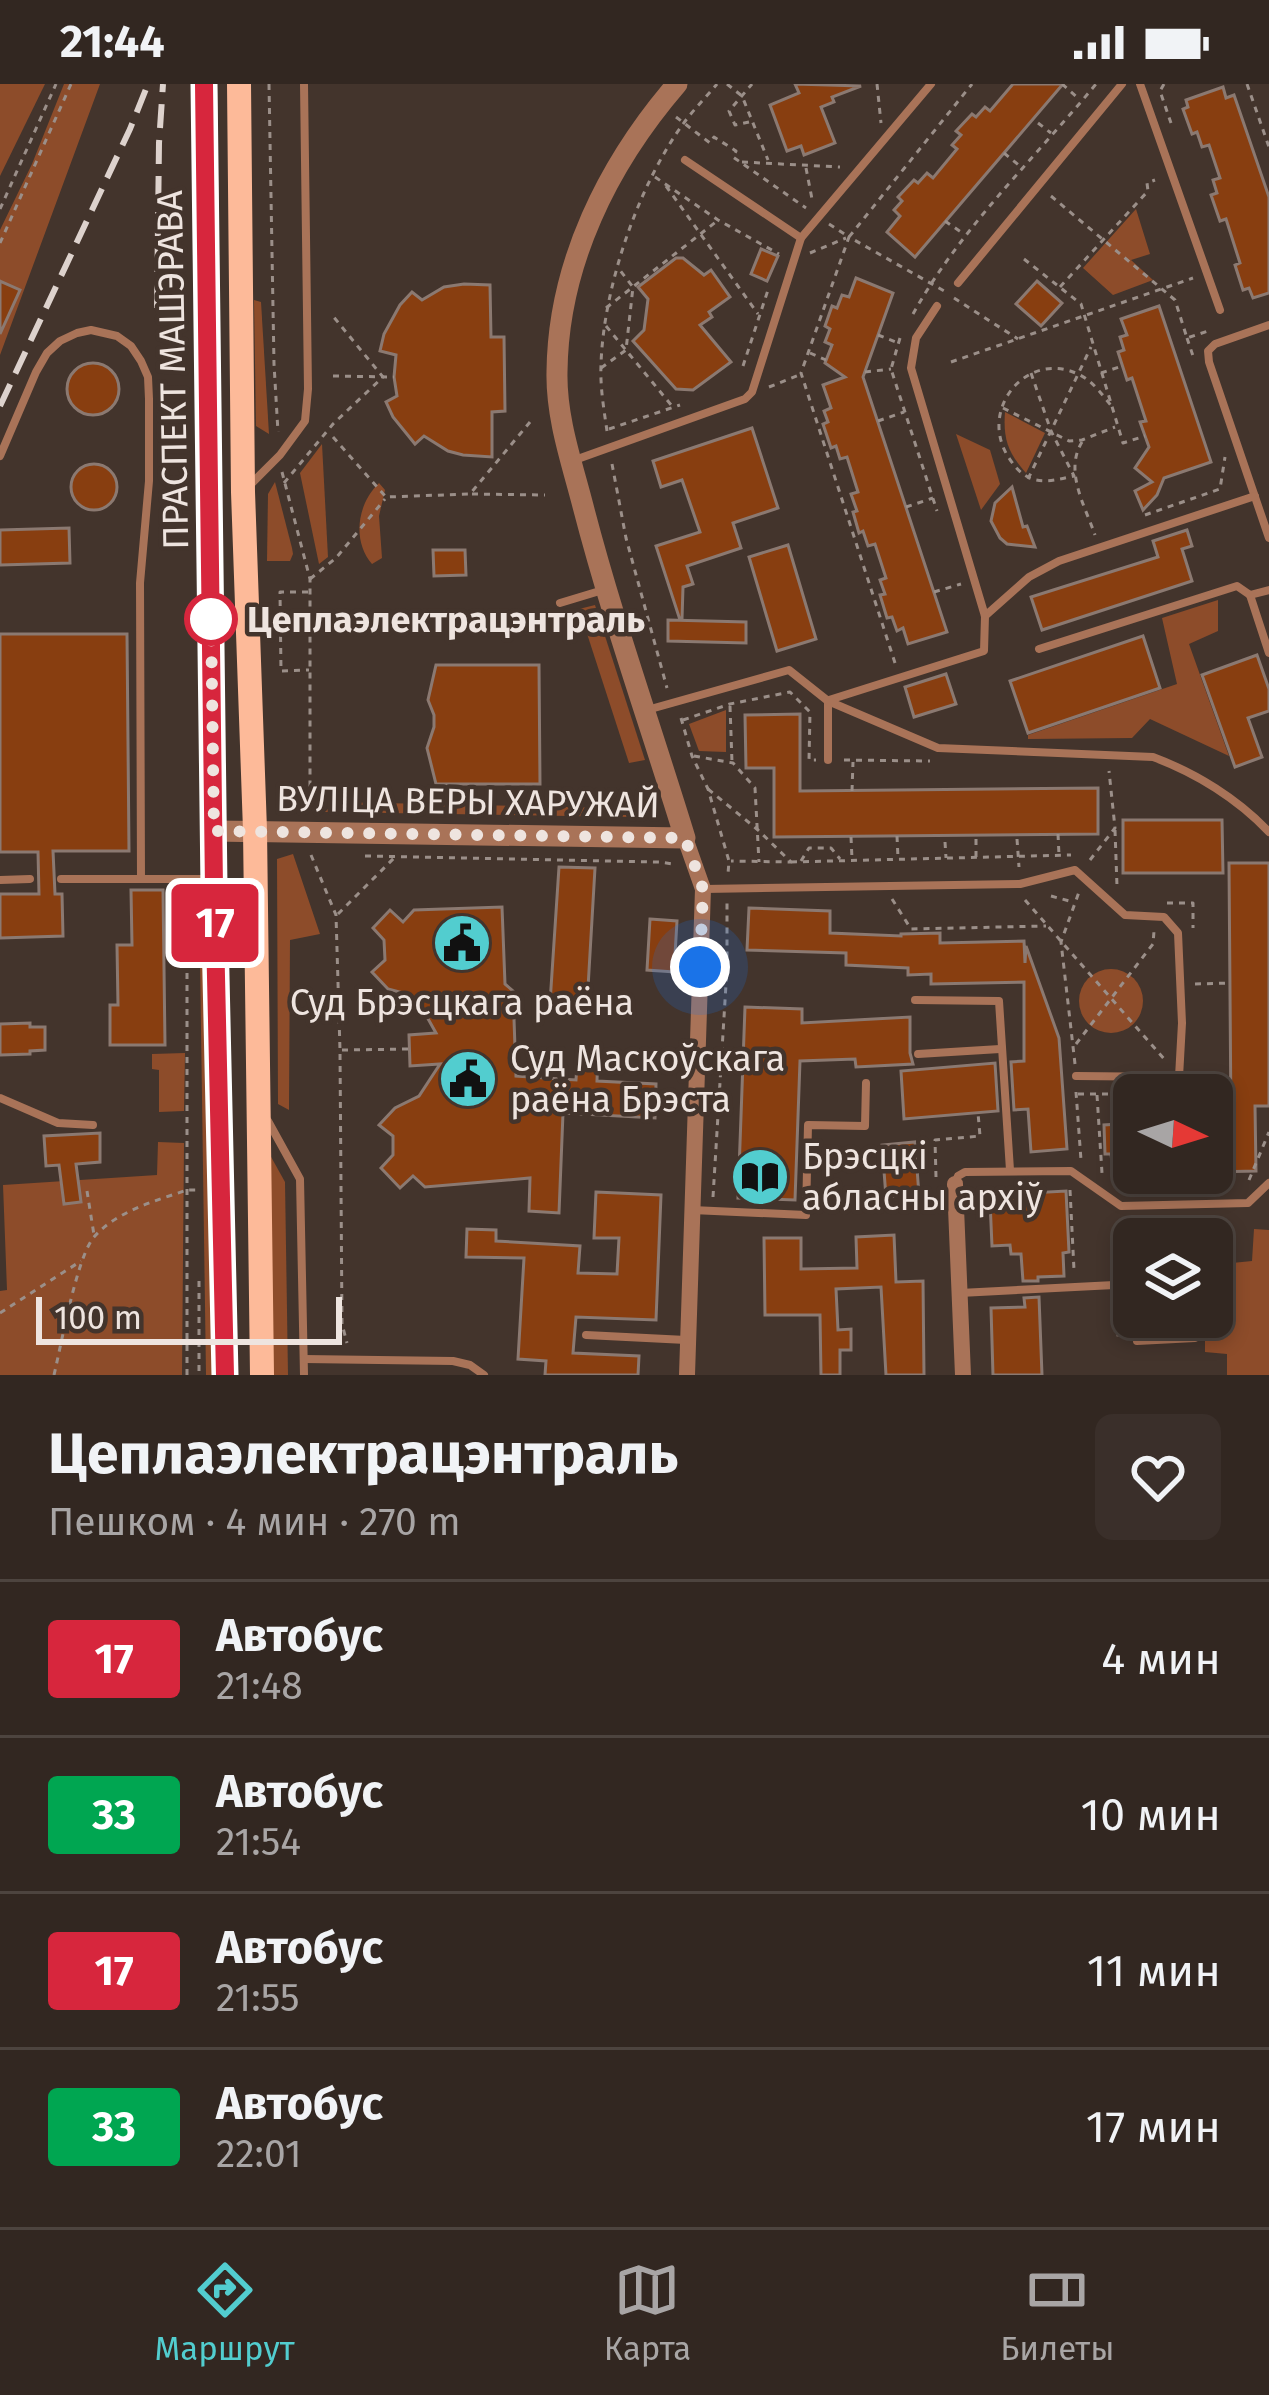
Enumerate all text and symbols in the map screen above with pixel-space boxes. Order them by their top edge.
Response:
text: 21:44 [60,15,165,69]
street label: ПРАСПЕКТ МАШЭРАВА [148,190,198,550]
marker: Цеплаэлектрацэнтраль [186,594,236,644]
place label: Цеплаэлектрацэнтраль [247,598,645,642]
street label: ВУЛІЦА ВЕРЫ ХАРУЖАЙ [276,777,660,827]
line badge: 17 [161,884,269,962]
text: 17 [195,898,235,948]
public building icon: Суд Брэсцкага раёна [431,912,493,974]
your location [670,937,730,997]
place label: Суд Брэсцкага раёна [290,981,634,1025]
place label: Суд Маскоўскага раёна Брэста [510,1037,785,1122]
public building icon: Суд Маскоўскага раёна Брэста [437,1048,499,1110]
north arrow [1113,1074,1233,1194]
map controls [1113,1074,1233,1338]
place label: Брэсцкі абласны архіў [802,1135,1043,1220]
library icon: Брэсцкі абласны архіў [729,1146,791,1208]
button: layers [1113,1218,1233,1338]
scale bar [36,1291,342,1344]
text: 100 m [54,1298,142,1338]
button: heart [1095,1414,1221,1540]
text: Цеплаэлектрацэнтраль [48,1420,678,1488]
text: Пешком · 4 мин · 270 m [48,1499,461,1545]
text: Автобус [216,1609,383,1663]
text: 4 мин [1101,1632,1221,1686]
text: 17 [94,1634,134,1684]
text: 21:48 [216,1663,303,1709]
text: Автобус [216,1765,383,1819]
text: 10 мин [1081,1788,1221,1842]
text: 33 [92,1790,136,1840]
text: 21:54 [216,1819,301,1865]
text: Автобус [216,1921,383,1975]
text: 11 мин [1087,1944,1221,1998]
text: 17 [94,1946,134,1996]
text: 21:55 [216,1975,300,2021]
text: Автобус [216,2077,383,2131]
text: 17 мин [1086,2100,1221,2154]
text: 33 [92,2102,136,2152]
text: 22:01 [216,2131,302,2177]
tab: Маршрут [155,2257,295,2369]
tab: Карта [604,2257,691,2369]
tab: Билеты [1000,2257,1114,2369]

